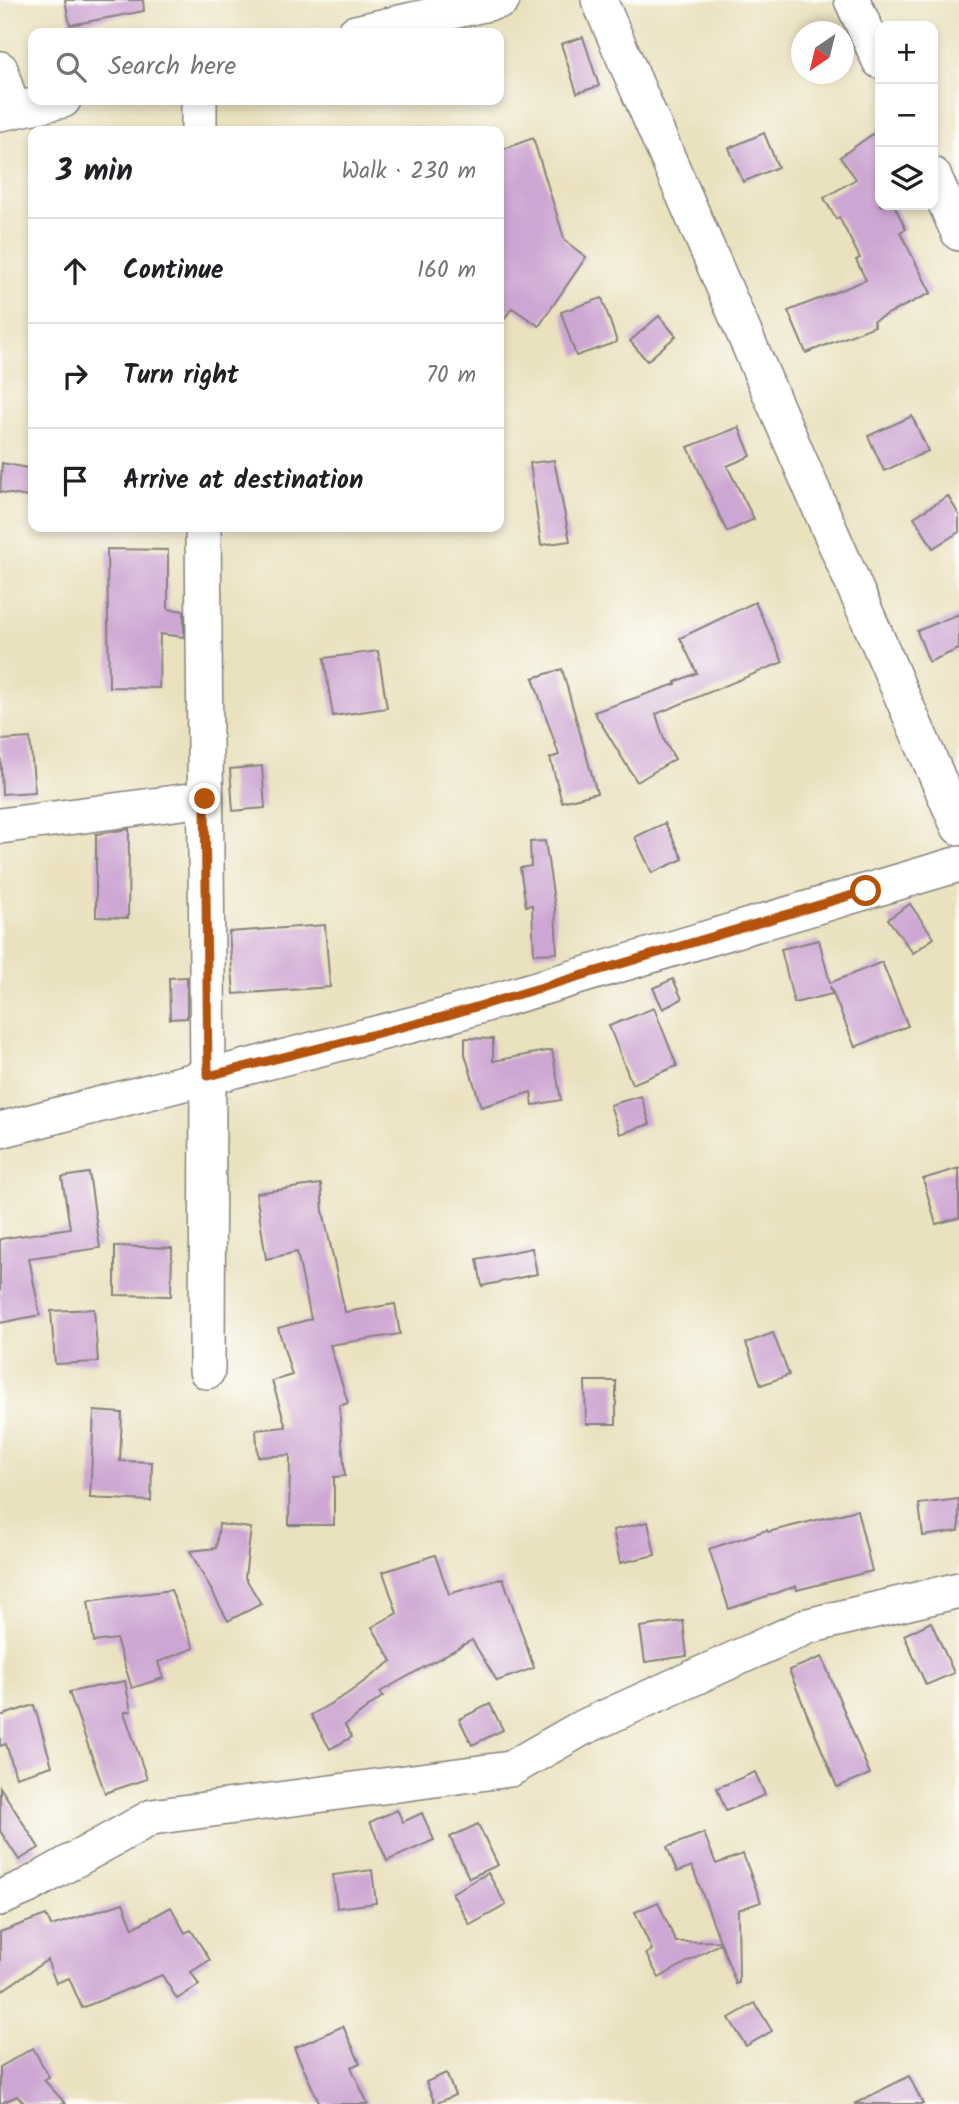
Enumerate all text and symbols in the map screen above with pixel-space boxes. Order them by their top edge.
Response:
north arrow [791,21,854,84]
map controls [875,21,938,210]
button: + [875,21,938,84]
search box [28,28,504,105]
text: Search here [108,46,236,88]
icon: search [52,48,90,86]
button: − [875,84,938,147]
button: layers [875,147,938,210]
text: 3 min [56,148,133,196]
text: Walk · 230 m [341,154,476,190]
text: Continue [123,250,224,292]
icon: ahead [56,252,94,290]
text: 160 m [417,253,476,289]
text: Turn right [123,355,239,397]
icon: right [56,357,94,395]
text: 70 m [426,358,476,394]
text: Arrive at destination [123,460,363,502]
icon: arrive [56,462,94,500]
route end [189,783,220,814]
route start [850,875,881,906]

